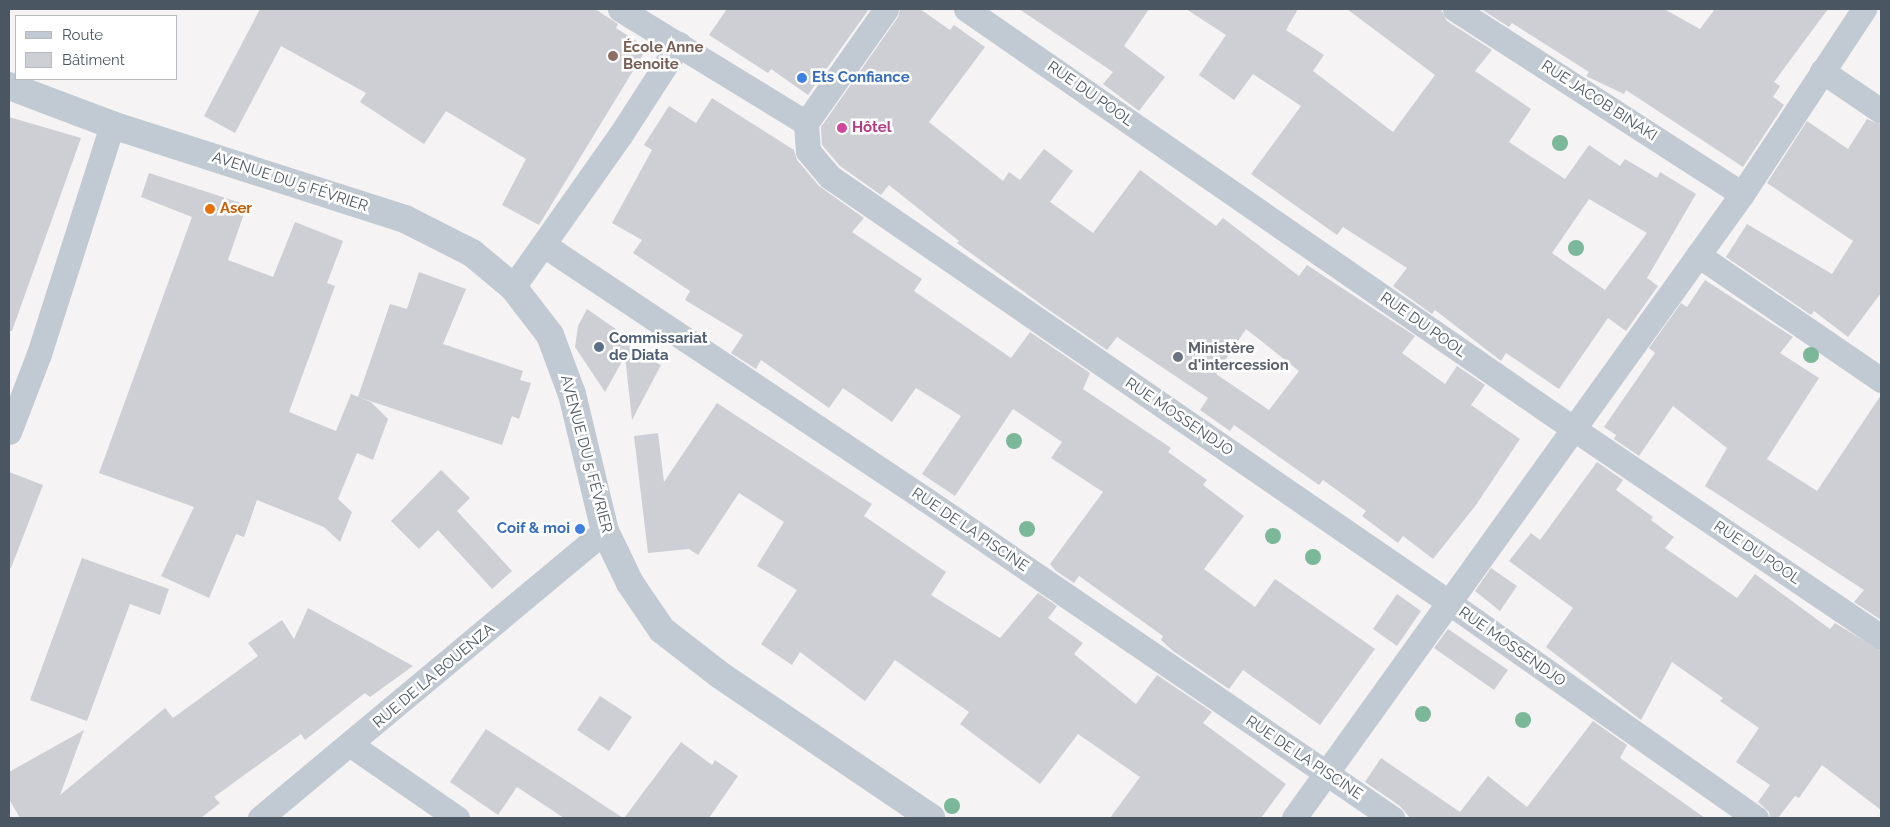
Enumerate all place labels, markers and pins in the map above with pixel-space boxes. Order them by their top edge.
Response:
place label: École Anne Benoite [623,38,704,73]
marker: École Anne Benoite [607,50,619,62]
place label: Ets Confiance [812,69,910,87]
marker: Ets Confiance [796,72,808,84]
place label: Hôtel [852,119,891,137]
marker: Hôtel [836,122,848,134]
place label: Aser [220,200,252,218]
marker: Aser [204,203,216,215]
place label: Commissariat de Diata [609,329,707,364]
place label: Ministère d'intercession [1188,339,1289,374]
marker: Commissariat de Diata [593,341,605,353]
marker: Ministère d'intercession [1172,351,1184,363]
place label: Coif & moi [497,520,570,538]
marker: Coif & moi [574,523,586,535]

